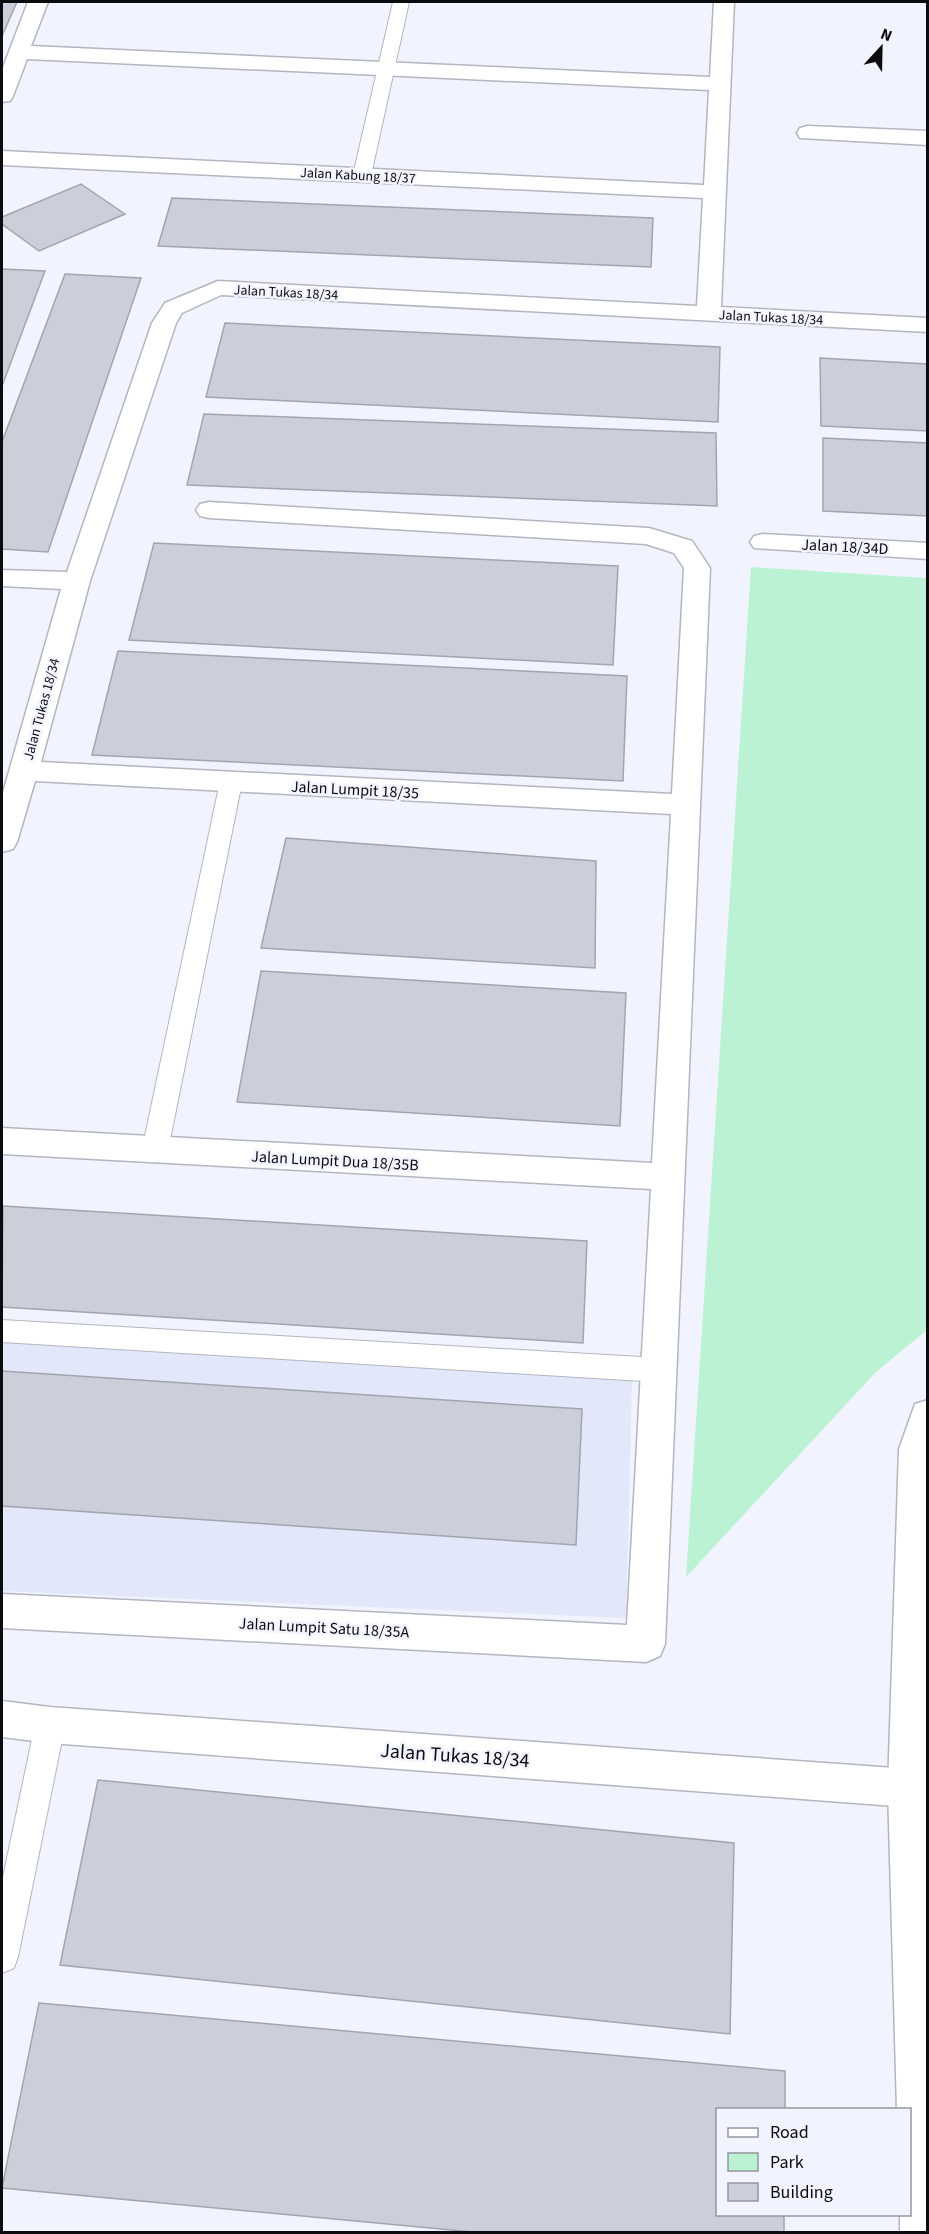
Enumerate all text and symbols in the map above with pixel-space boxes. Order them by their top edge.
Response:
north arrow [851,18,911,78]
text: N [877,23,895,47]
street label: Jalan Kabung 18/37 [300,163,416,189]
street label: Jalan Tukas 18/34 [233,280,339,306]
street label: Jalan Tukas 18/34 [718,305,824,331]
street label: Jalan 18/34D [801,534,889,560]
street label: Jalan Tukas 18/34 [19,656,65,762]
street label: Jalan Lumpit 18/35 [290,776,420,804]
street label: Jalan Lumpit Dua 18/35B [251,1146,419,1176]
street label: Jalan Lumpit Satu 18/35A [238,1613,410,1643]
street label: Jalan Tukas 18/34 [379,1737,530,1775]
legend [716,2108,911,2216]
text: Road [770,2120,809,2145]
text: Park [770,2150,804,2175]
text: Building [770,2180,833,2205]

